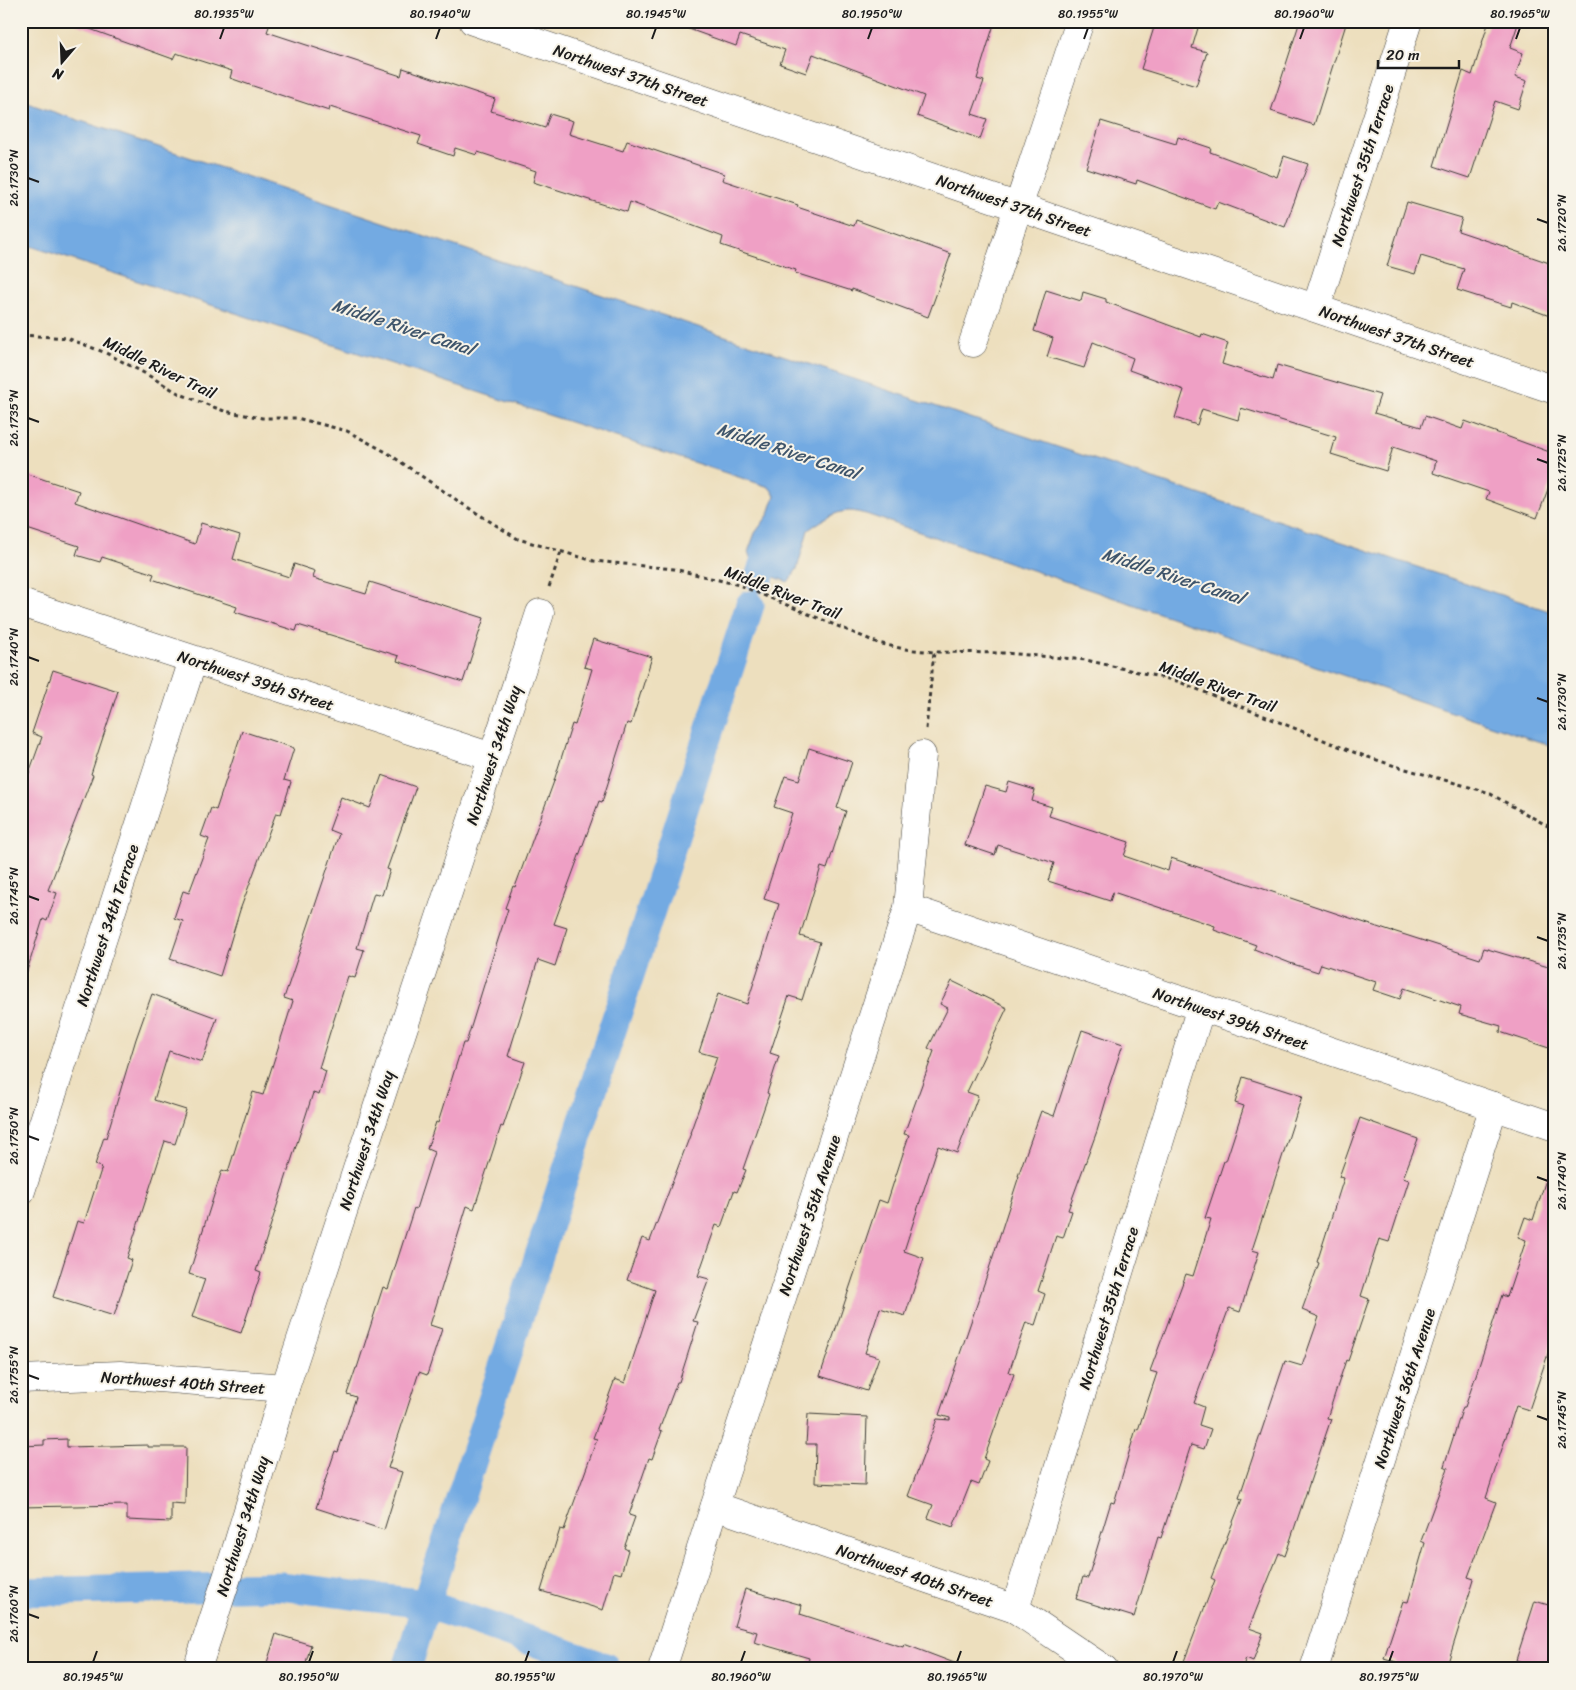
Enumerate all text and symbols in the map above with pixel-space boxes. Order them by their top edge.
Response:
text: 80.1935°W [194,3,254,25]
text: 80.1940°W [410,3,471,25]
text: 80.1945°W [626,3,687,25]
text: 80.1950°W [842,3,903,25]
text: 80.1955°W [1058,3,1119,25]
text: 80.1960°W [1274,3,1335,25]
text: 80.1965°W [1490,3,1550,25]
street label: Northwest 37th Street [549,35,712,116]
north arrow [38,38,88,88]
scale bar [1378,38,1460,70]
text: 20 m [1386,42,1420,68]
text: N [49,60,68,88]
street label: Northwest 35th Terrace [1323,80,1402,250]
text: 26.1730°N [3,149,25,207]
street label: Northwest 37th Street [932,165,1095,246]
text: 26.1720°N [1551,194,1573,252]
water label: Middle River Canal [328,289,482,366]
street label: Northwest 37th Street [1315,296,1478,377]
street label: Middle River Trail [98,327,222,408]
text: 26.1735°N [3,389,25,446]
water label: Middle River Canal [713,413,867,490]
text: 26.1725°N [1551,434,1573,492]
water label: Middle River Canal [1098,538,1252,615]
street label: Middle River Trail [720,557,846,628]
text: 26.1740°N [3,627,25,686]
street label: Northwest 39th Street [174,641,338,719]
street label: Middle River Trail [1155,652,1281,721]
text: 26.1730°N [1551,673,1573,731]
street label: Northwest 34th Way [457,681,530,829]
street label: Northwest 34th Terrace [68,840,148,1010]
text: 26.1745°N [3,866,25,925]
text: 26.1735°N [1551,912,1573,969]
street label: Northwest 39th Street [1149,978,1313,1059]
street label: Northwest 34th Way [330,1066,403,1214]
text: 26.1750°N [3,1106,25,1165]
street label: Northwest 35th Avenue [770,1131,849,1299]
text: 26.1740°N [1551,1151,1573,1210]
street label: Northwest 35th Terrace [1070,1223,1147,1393]
street label: Northwest 36th Avenue [1365,1304,1444,1472]
text: 26.1755°N [3,1346,25,1404]
street label: Northwest 40th Street [100,1362,266,1403]
text: 26.1745°N [1551,1390,1573,1449]
street label: Northwest 34th Way [207,1452,278,1600]
street label: Northwest 40th Street [832,1535,997,1616]
text: 26.1760°N [3,1585,25,1643]
text: 80.1945°W [63,1666,124,1688]
text: 80.1950°W [279,1666,340,1688]
text: 80.1955°W [495,1666,556,1688]
text: 80.1960°W [711,1666,772,1688]
text: 80.1965°W [927,1666,987,1688]
text: 80.1970°W [1143,1666,1204,1688]
text: 80.1975°W [1359,1666,1420,1688]

